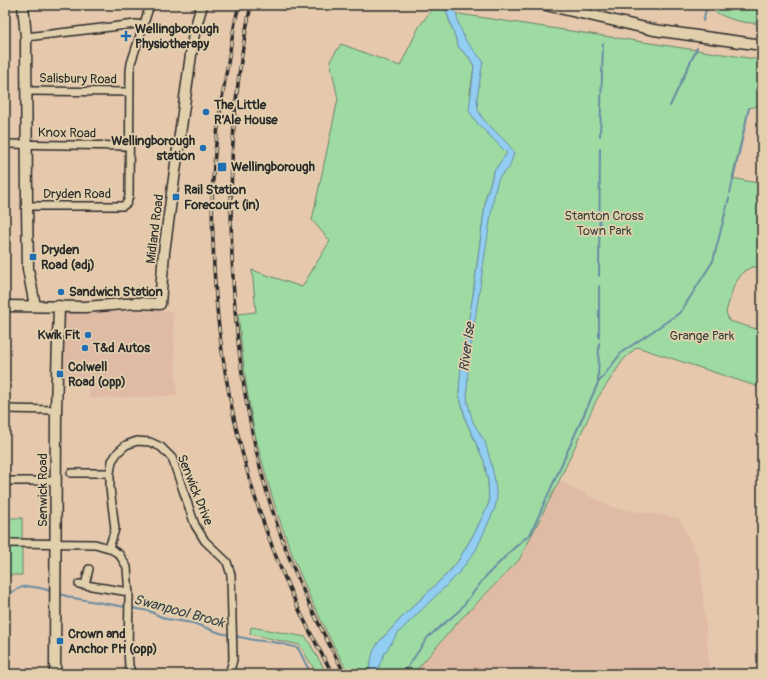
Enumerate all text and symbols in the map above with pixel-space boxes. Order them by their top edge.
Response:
place label: Wellingborough Physiotherapy [135,21,219,52]
marker: Wellingborough Physiotherapy [120,30,132,42]
street label: Salisbury Road [39,70,117,88]
place label: The Little R’Ale House [213,97,278,128]
marker: The Little R’Ale House [201,107,211,117]
street label: Knox Road [38,124,96,142]
place label: Wellingborough station [111,133,196,164]
marker: Wellingborough station [198,143,208,153]
place label: Wellingborough [231,159,315,175]
marker: Wellingborough [216,161,228,173]
place label: Rail Station Forecourt (in) [184,182,260,213]
street label: Dryden Road [43,186,111,202]
marker: Rail Station Forecourt (in) [171,192,181,202]
street label: Midland Road [143,193,167,265]
park label: Stanton Cross Town Park [565,208,644,239]
place label: Dryden Road (adj) [41,242,95,273]
marker: Dryden Road (adj) [28,252,38,262]
place label: Sandwich Station [69,284,163,300]
marker: Sandwich Station [56,287,66,297]
water label: River Ise [456,319,479,373]
place label: Kwik Fit [37,327,81,343]
park label: Grange Park [670,328,735,344]
marker: Kwik Fit [83,330,93,340]
place label: T&d Autos [92,340,150,356]
marker: T&d Autos [80,343,90,353]
place label: Colwell Road (opp) [68,359,126,390]
marker: Colwell Road (opp) [55,369,65,379]
street label: Senwick Drive [174,452,217,528]
street label: Senwick Road [35,453,51,527]
water label: Swanpool Brook [132,591,227,632]
place label: Crown and Anchor PH (opp) [68,626,157,657]
marker: Crown and Anchor PH (opp) [55,636,65,646]

